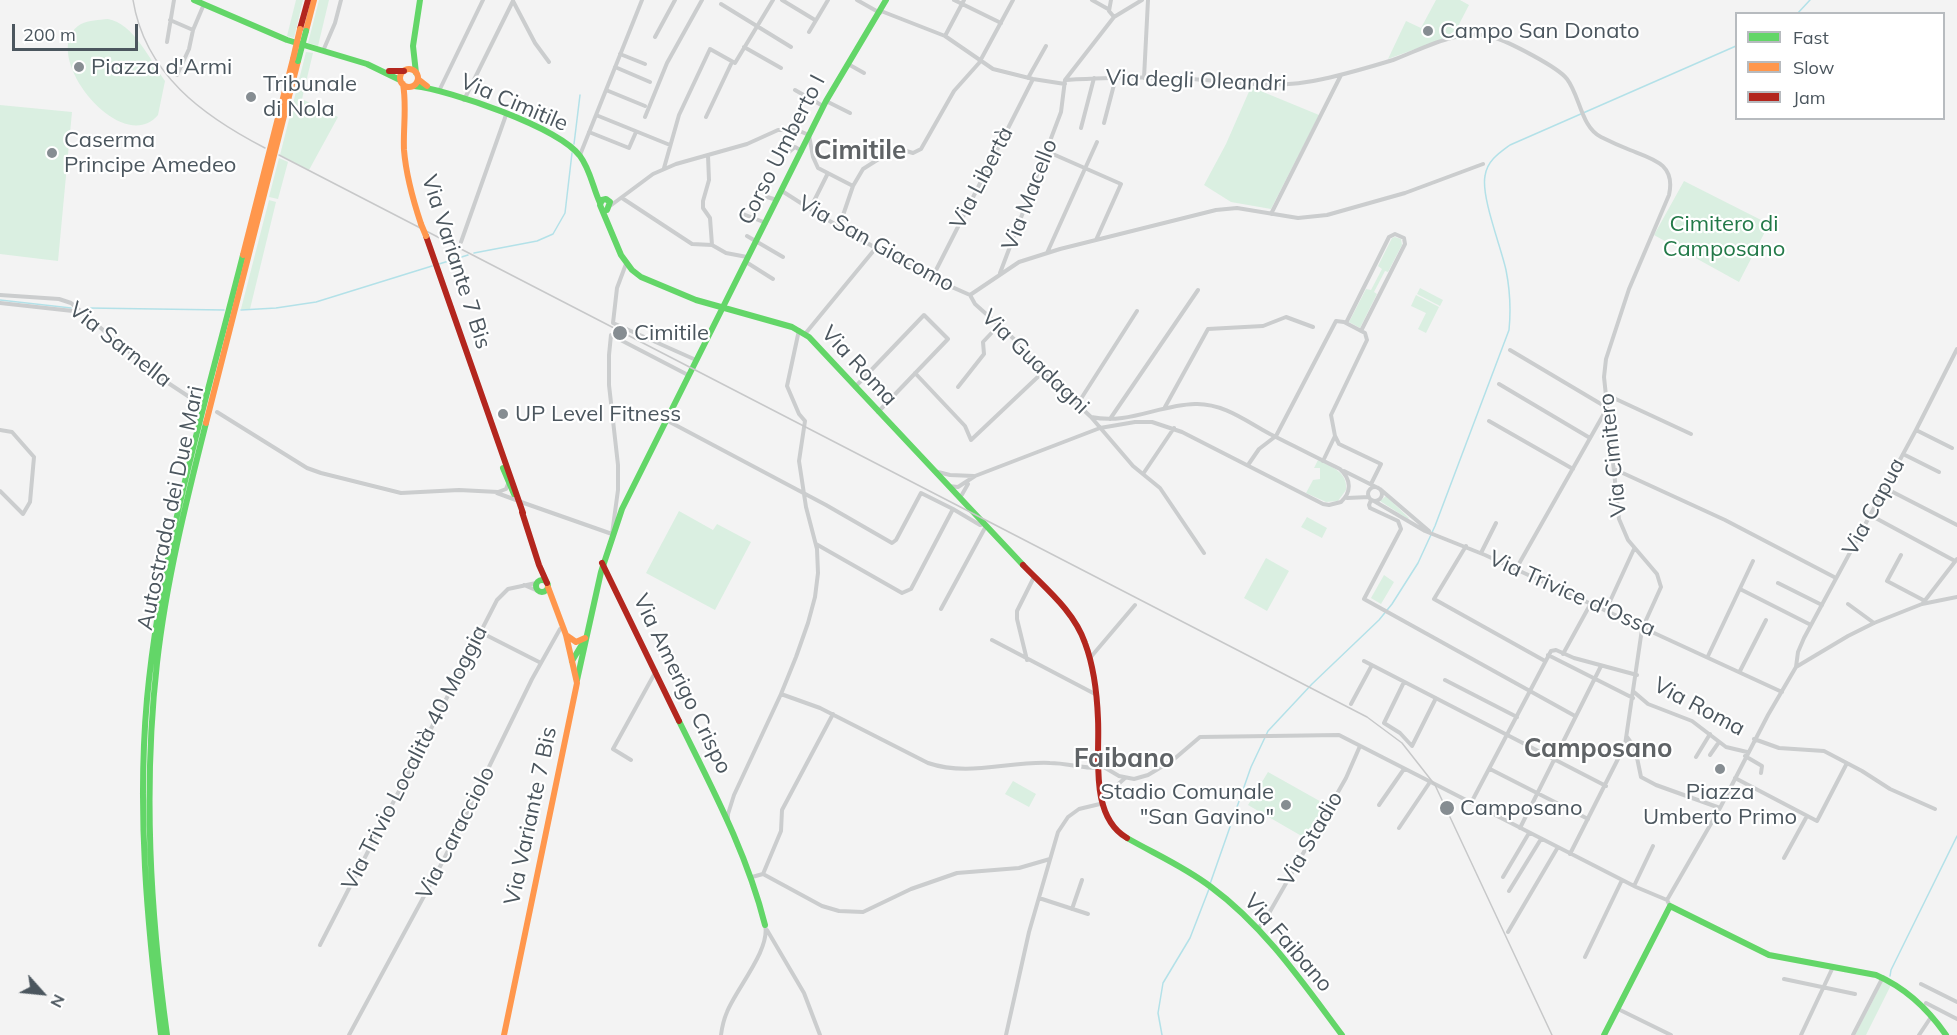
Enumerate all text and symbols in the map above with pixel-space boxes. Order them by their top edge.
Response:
scale bar [15,12,141,50]
legend [1735,12,1945,120]
place label: Campo San Donato [1440,18,1639,44]
text: 200 m [23,23,76,46]
marker: Campo San Donato [1421,24,1435,38]
text: Fast [1793,26,1829,49]
place label: Piazza d'Armi [91,54,232,80]
text: Slow [1793,56,1834,79]
marker: Piazza d'Armi [72,60,86,74]
street label: Via degli Oleandri [1105,65,1287,97]
street label: Via Cimitile [456,68,572,138]
place label: Tribunale di Nola [263,71,357,122]
street label: Corso Umberto I [733,71,831,229]
text: Jam [1793,86,1826,109]
marker: Tribunale di Nola [244,90,258,104]
street label: Via Libertà [945,122,1019,234]
place label: Caserma Principe Amedeo [64,127,236,178]
district label: Cimitile [814,135,906,167]
street label: Via Macello [997,136,1063,254]
marker: Caserma Principe Amedeo [45,146,59,160]
street label: Via Variante 7 Bis [415,172,497,352]
street label: Via San Giacomo [793,190,959,298]
park label: Cimitero di Camposano [1663,211,1785,262]
street label: Via Sarnella [63,297,177,393]
street label: Via Guadagni [976,304,1094,420]
place label: Cimitile [634,320,709,346]
street label: Via Roma [815,321,903,411]
marker: Cimitile [611,324,629,342]
street label: Autostrada dei Due Mari [132,383,210,633]
street label: Via Cimitero [1593,392,1633,518]
place label: UP Level Fitness [515,401,681,427]
marker: UP Level Fitness [496,407,510,421]
street label: Via Capua [1837,454,1911,560]
street label: Via Trivice d'Ossa [1485,545,1659,643]
street label: Via Amerigo Crispo [627,590,737,778]
street label: Via Trivio Località 40 Moggia [337,621,493,895]
street label: Via Roma [1649,672,1749,742]
street label: Via Variante 7 Bis [499,724,563,908]
district label: Camposano [1524,733,1672,765]
district label: Faibano [1074,743,1174,775]
street label: Via Caracciolo [411,762,501,904]
marker: Piazza Umberto Primo [1713,762,1727,776]
place label: Stadio Comunale "San Gavino" [1101,779,1274,830]
place label: Piazza Umberto Primo [1643,779,1797,830]
street label: Via Stadio [1273,787,1349,891]
place label: Camposano [1460,795,1583,821]
marker: Stadio Comunale "San Gavino" [1279,798,1293,812]
marker: Camposano [1438,799,1456,817]
street label: Via Faibano [1238,888,1338,998]
north arrow [12,963,72,1023]
text: N [46,991,70,1011]

